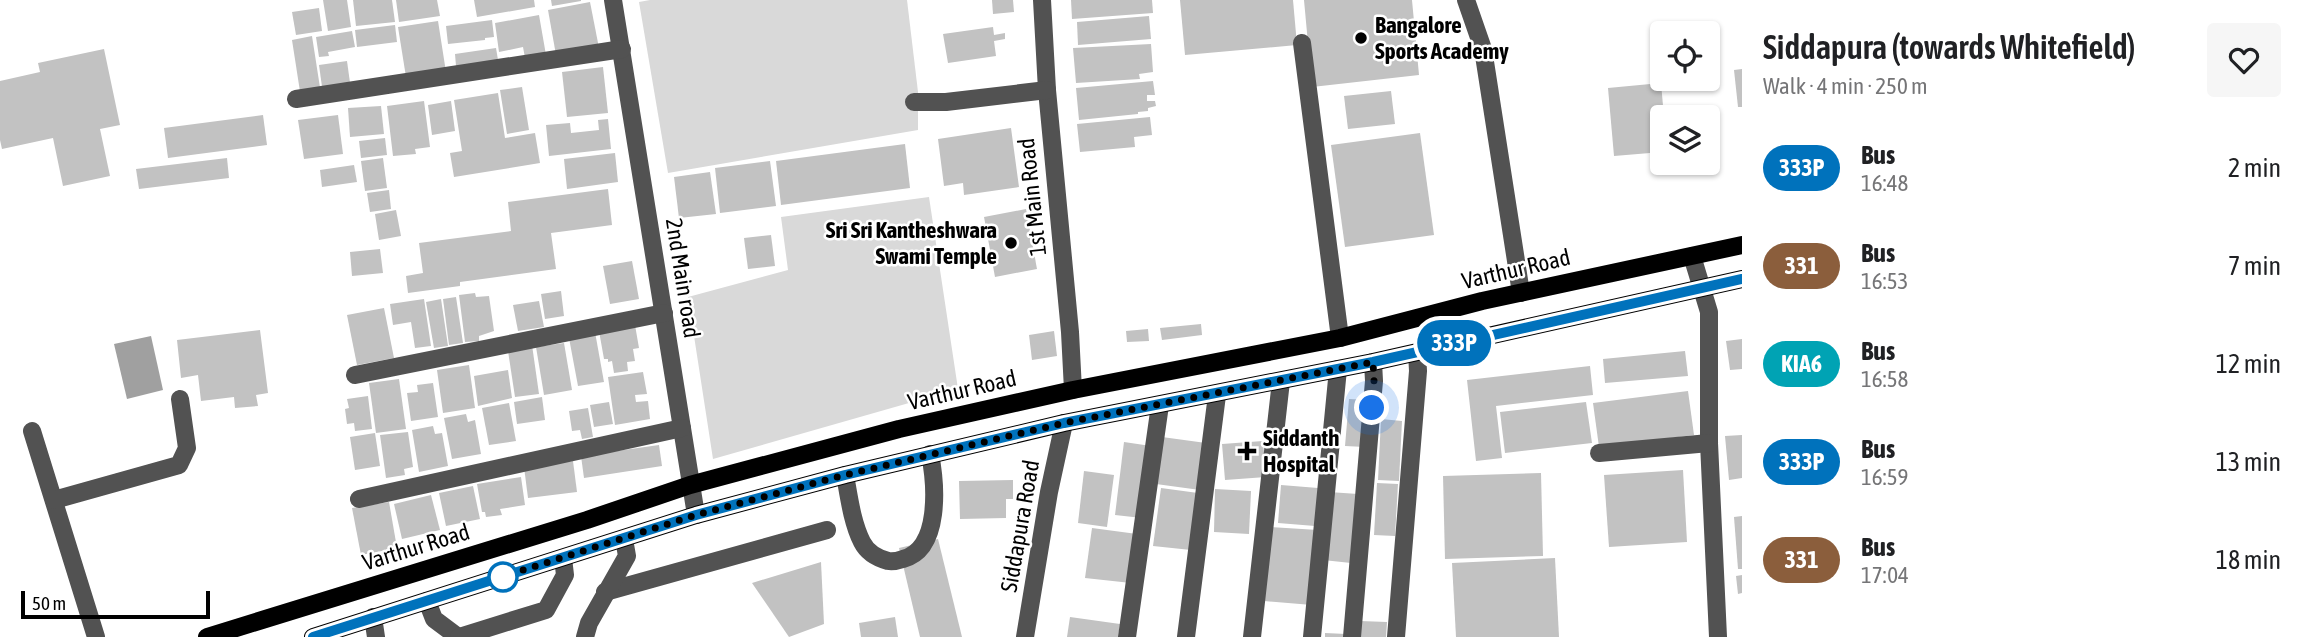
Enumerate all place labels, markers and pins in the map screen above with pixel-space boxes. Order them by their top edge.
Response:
place label: Bangalore Sports Academy [1375,12,1509,64]
marker: Bangalore Sports Academy [1353,30,1369,46]
place label: Sri Sri Kantheshwara Swami Temple [826,217,997,269]
marker: Sri Sri Kantheshwara Swami Temple [1003,235,1019,251]
place label: Siddanth Hospital [1263,425,1339,477]
marker: Siddanth Hospital [1237,441,1257,461]
unlabelled marker [488,562,518,592]

